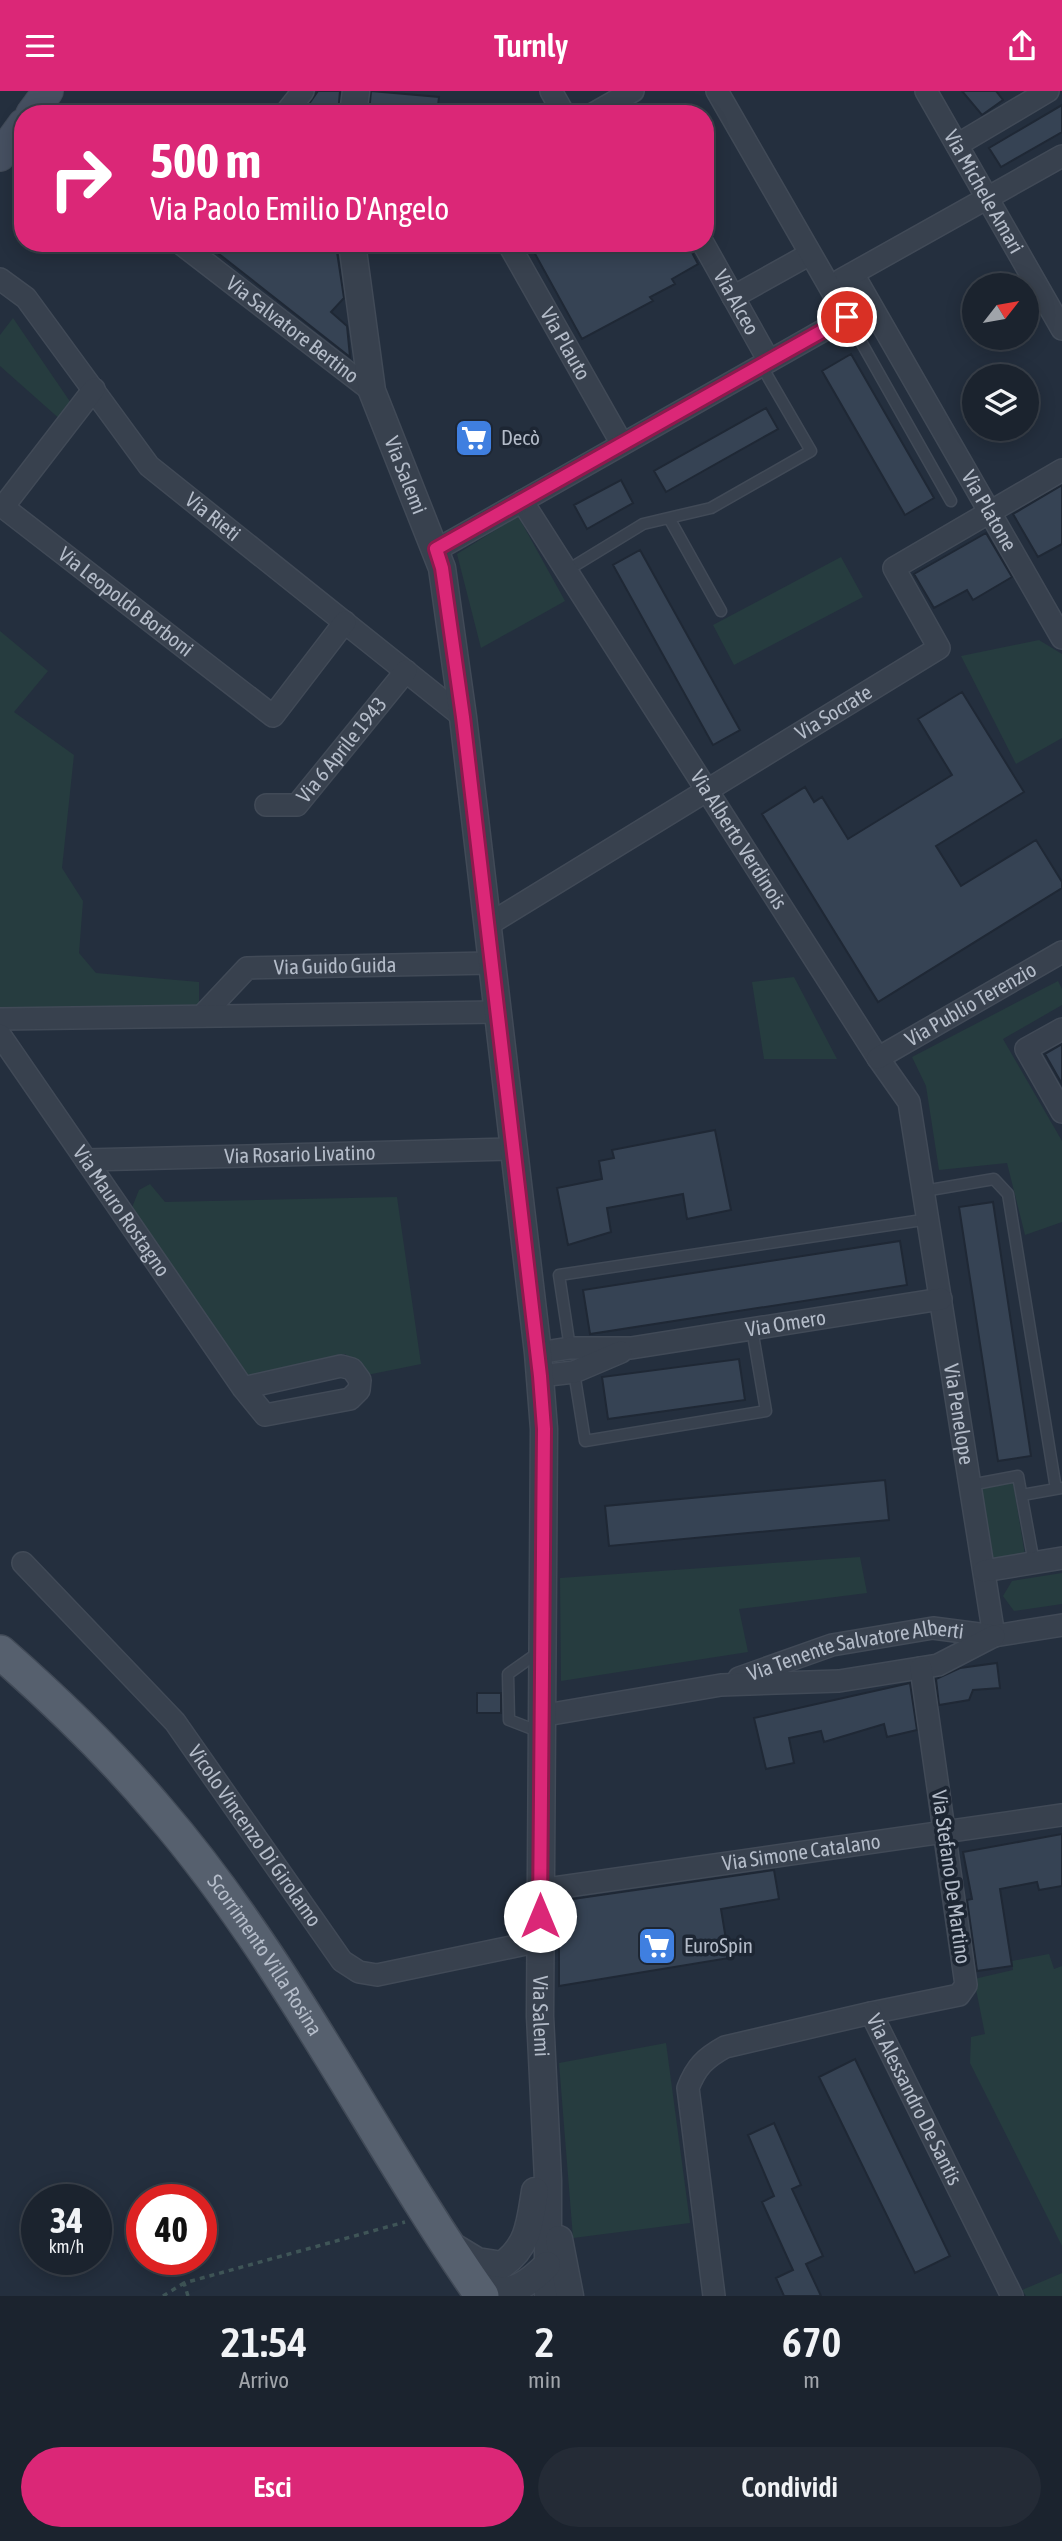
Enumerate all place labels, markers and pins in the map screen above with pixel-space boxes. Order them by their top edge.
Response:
pin [817,287,877,347]
supermarket icon: Decò [453,417,495,459]
place label: Decò [501,425,540,449]
supermarket icon: EuroSpin [636,1925,678,1967]
place label: EuroSpin [684,1933,753,1957]

